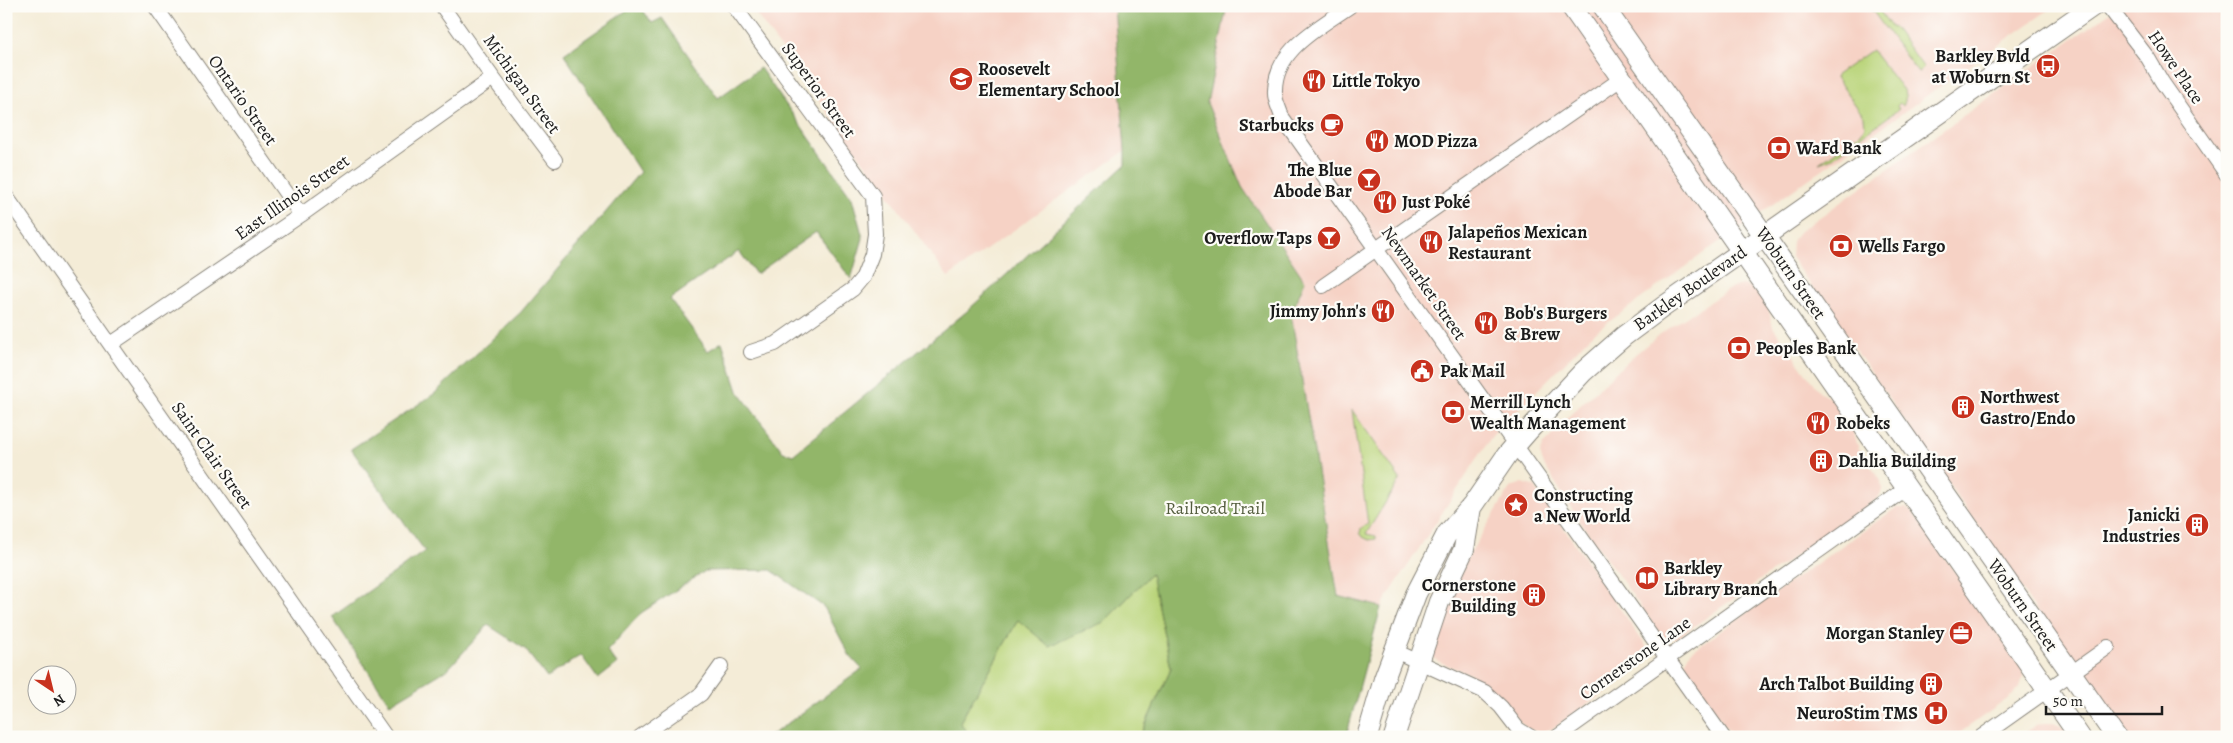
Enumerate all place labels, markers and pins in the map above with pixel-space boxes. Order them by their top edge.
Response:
place label: Barkley Bvld at Woburn St [1931,44,2030,89]
bus stop icon: Barkley Bvld at Woburn St [2035,53,2061,79]
place label: Roosevelt Elementary School [978,57,1120,102]
school or university icon: Roosevelt Elementary School [948,66,974,92]
restaurant icon: Little Tokyo [1301,68,1327,94]
place label: Little Tokyo [1332,69,1420,93]
cafe icon: Starbucks [1319,112,1345,138]
place label: Starbucks [1239,113,1314,137]
restaurant icon: MOD Pizza [1364,128,1390,154]
place label: MOD Pizza [1394,129,1478,153]
bank icon: WaFd Bank [1766,135,1792,161]
place label: WaFd Bank [1795,136,1882,160]
place label: The Blue Abode Bar [1273,158,1353,203]
bar icon: The Blue Abode Bar [1356,167,1382,193]
restaurant icon: Just Poké [1372,189,1398,215]
place label: Just Poké [1402,190,1470,214]
place label: Jalapeños Mexican Restaurant [1448,220,1587,265]
bar icon: Overflow Taps [1316,225,1342,251]
place label: Overflow Taps [1204,226,1312,250]
restaurant icon: Jalapeños Mexican Restaurant [1418,229,1444,255]
bank icon: Wells Fargo [1828,233,1854,259]
place label: Wells Fargo [1857,234,1946,258]
restaurant icon: Jimmy John's [1370,298,1396,324]
place label: Jimmy John's [1270,299,1366,323]
place label: Bob's Burgers & Brew [1504,301,1607,346]
restaurant icon: Bob's Burgers & Brew [1473,310,1499,336]
bank icon: Peoples Bank [1726,335,1752,361]
place label: Peoples Bank [1756,336,1857,360]
public building icon: Pak Mail [1409,358,1435,384]
place label: Pak Mail [1440,359,1505,383]
place label: Northwest Gastro/Endo [1980,385,2075,430]
place label: Merrill Lynch Wealth Management [1469,390,1626,435]
building icon: Northwest Gastro/Endo [1950,394,1976,420]
bank icon: Merrill Lynch Wealth Management [1440,399,1466,425]
restaurant icon: Robeks [1805,410,1831,436]
place label: Robeks [1836,411,1890,435]
building icon: Dahlia Building [1808,448,1834,474]
place label: Dahlia Building [1838,449,1957,473]
place label: Constructing a New World [1534,483,1634,528]
place icon: Constructing a New World [1503,492,1529,518]
place label: Janicki Industries [2102,503,2180,548]
building icon: Janicki Industries [2184,512,2210,538]
place label: Barkley Library Branch [1664,556,1778,601]
library icon: Barkley Library Branch [1634,565,1660,591]
place label: Cornerstone Building [1422,573,1517,618]
building icon: Cornerstone Building [1521,582,1547,608]
office icon: Morgan Stanley [1948,620,1974,646]
place label: Morgan Stanley [1826,621,1945,645]
building icon: Arch Talbot Building [1918,671,1944,697]
place label: Arch Talbot Building [1758,672,1915,696]
hospital icon: NeuroStim TMS [1923,700,1949,726]
place label: NeuroStim TMS [1796,701,1918,725]

